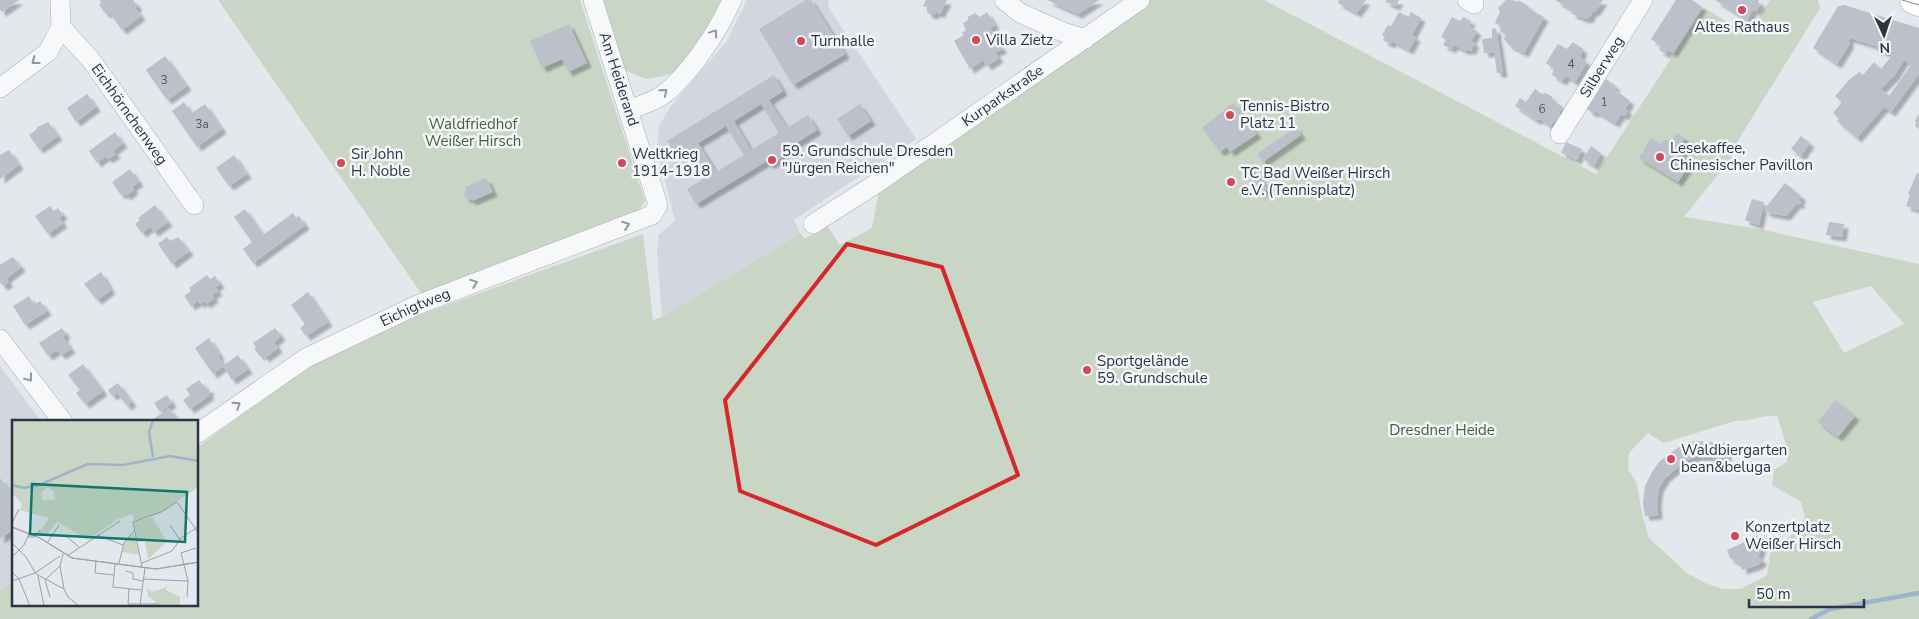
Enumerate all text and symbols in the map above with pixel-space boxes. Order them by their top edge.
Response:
marker: Altes Rathaus [1736,4,1748,16]
north arrow [1859,10,1909,60]
place label: Altes Rathaus [1695,17,1789,37]
street label: Am Heiderand [594,29,644,129]
one-way arrow [707,29,717,38]
place label: Villa Zietz [985,30,1053,50]
place label: Turnhalle [811,31,875,51]
street label: Silberweg [1575,32,1628,101]
marker: Villa Zietz [970,34,982,46]
marker: Turnhalle [795,35,807,47]
text: N [1879,38,1890,57]
one-way arrow [32,56,41,64]
house number: 4 [1567,56,1575,72]
street label: Eichhörnchenweg [87,60,172,169]
street label: Kurparkstraße [958,60,1047,131]
house number: 3 [160,72,168,88]
one-way arrow [659,89,668,98]
house number: 1 [1600,94,1608,110]
place label: Tennis-Bistro Platz 11 [1240,96,1330,133]
house number: 6 [1538,101,1546,117]
marker: Tennis-Bistro Platz 11 [1224,109,1236,121]
park label: Waldfriedhof Weißer Hirsch [425,114,521,151]
house number: 3a [195,116,209,132]
place label: Lesekaffee, Chinesischer Pavillon [1670,138,1813,175]
place label: 59. Grundschule Dresden "Jürgen Reichen" [782,141,953,178]
place label: Sir John H. Noble [351,144,410,181]
place label: Weltkrieg 1914-1918 [632,144,710,181]
marker: Lesekaffee, Chinesischer Pavillon [1654,151,1666,163]
marker: 59. Grundschule Dresden "Jürgen Reichen" [766,154,778,166]
marker: Sir John H. Noble [335,157,347,169]
marker: Weltkrieg 1914-1918 [616,157,628,169]
place label: TC Bad Weißer Hirsch e.V. (Tennisplatz) [1241,163,1390,200]
marker: TC Bad Weißer Hirsch e.V. (Tennisplatz) [1225,176,1237,188]
one-way arrow [621,220,630,231]
one-way arrow [469,279,478,289]
street label: Eichigtweg [377,283,453,331]
place label: Sportgelände 59. Grundschule [1097,351,1208,388]
marker: Sportgelände 59. Grundschule [1081,364,1093,376]
one-way arrow [24,372,33,381]
one-way arrow [231,402,241,411]
inset map [12,420,199,606]
park label: Dresdner Heide [1389,420,1495,440]
place label: Waldbiergarten bean&beluga [1681,440,1787,477]
marker: Waldbiergarten bean&beluga [1665,453,1677,465]
place label: Konzertplatz Weißer Hirsch [1745,517,1841,554]
marker: Konzertplatz Weißer Hirsch [1729,530,1741,542]
scale bar [1749,576,1864,608]
text: 50 m [1756,584,1791,604]

